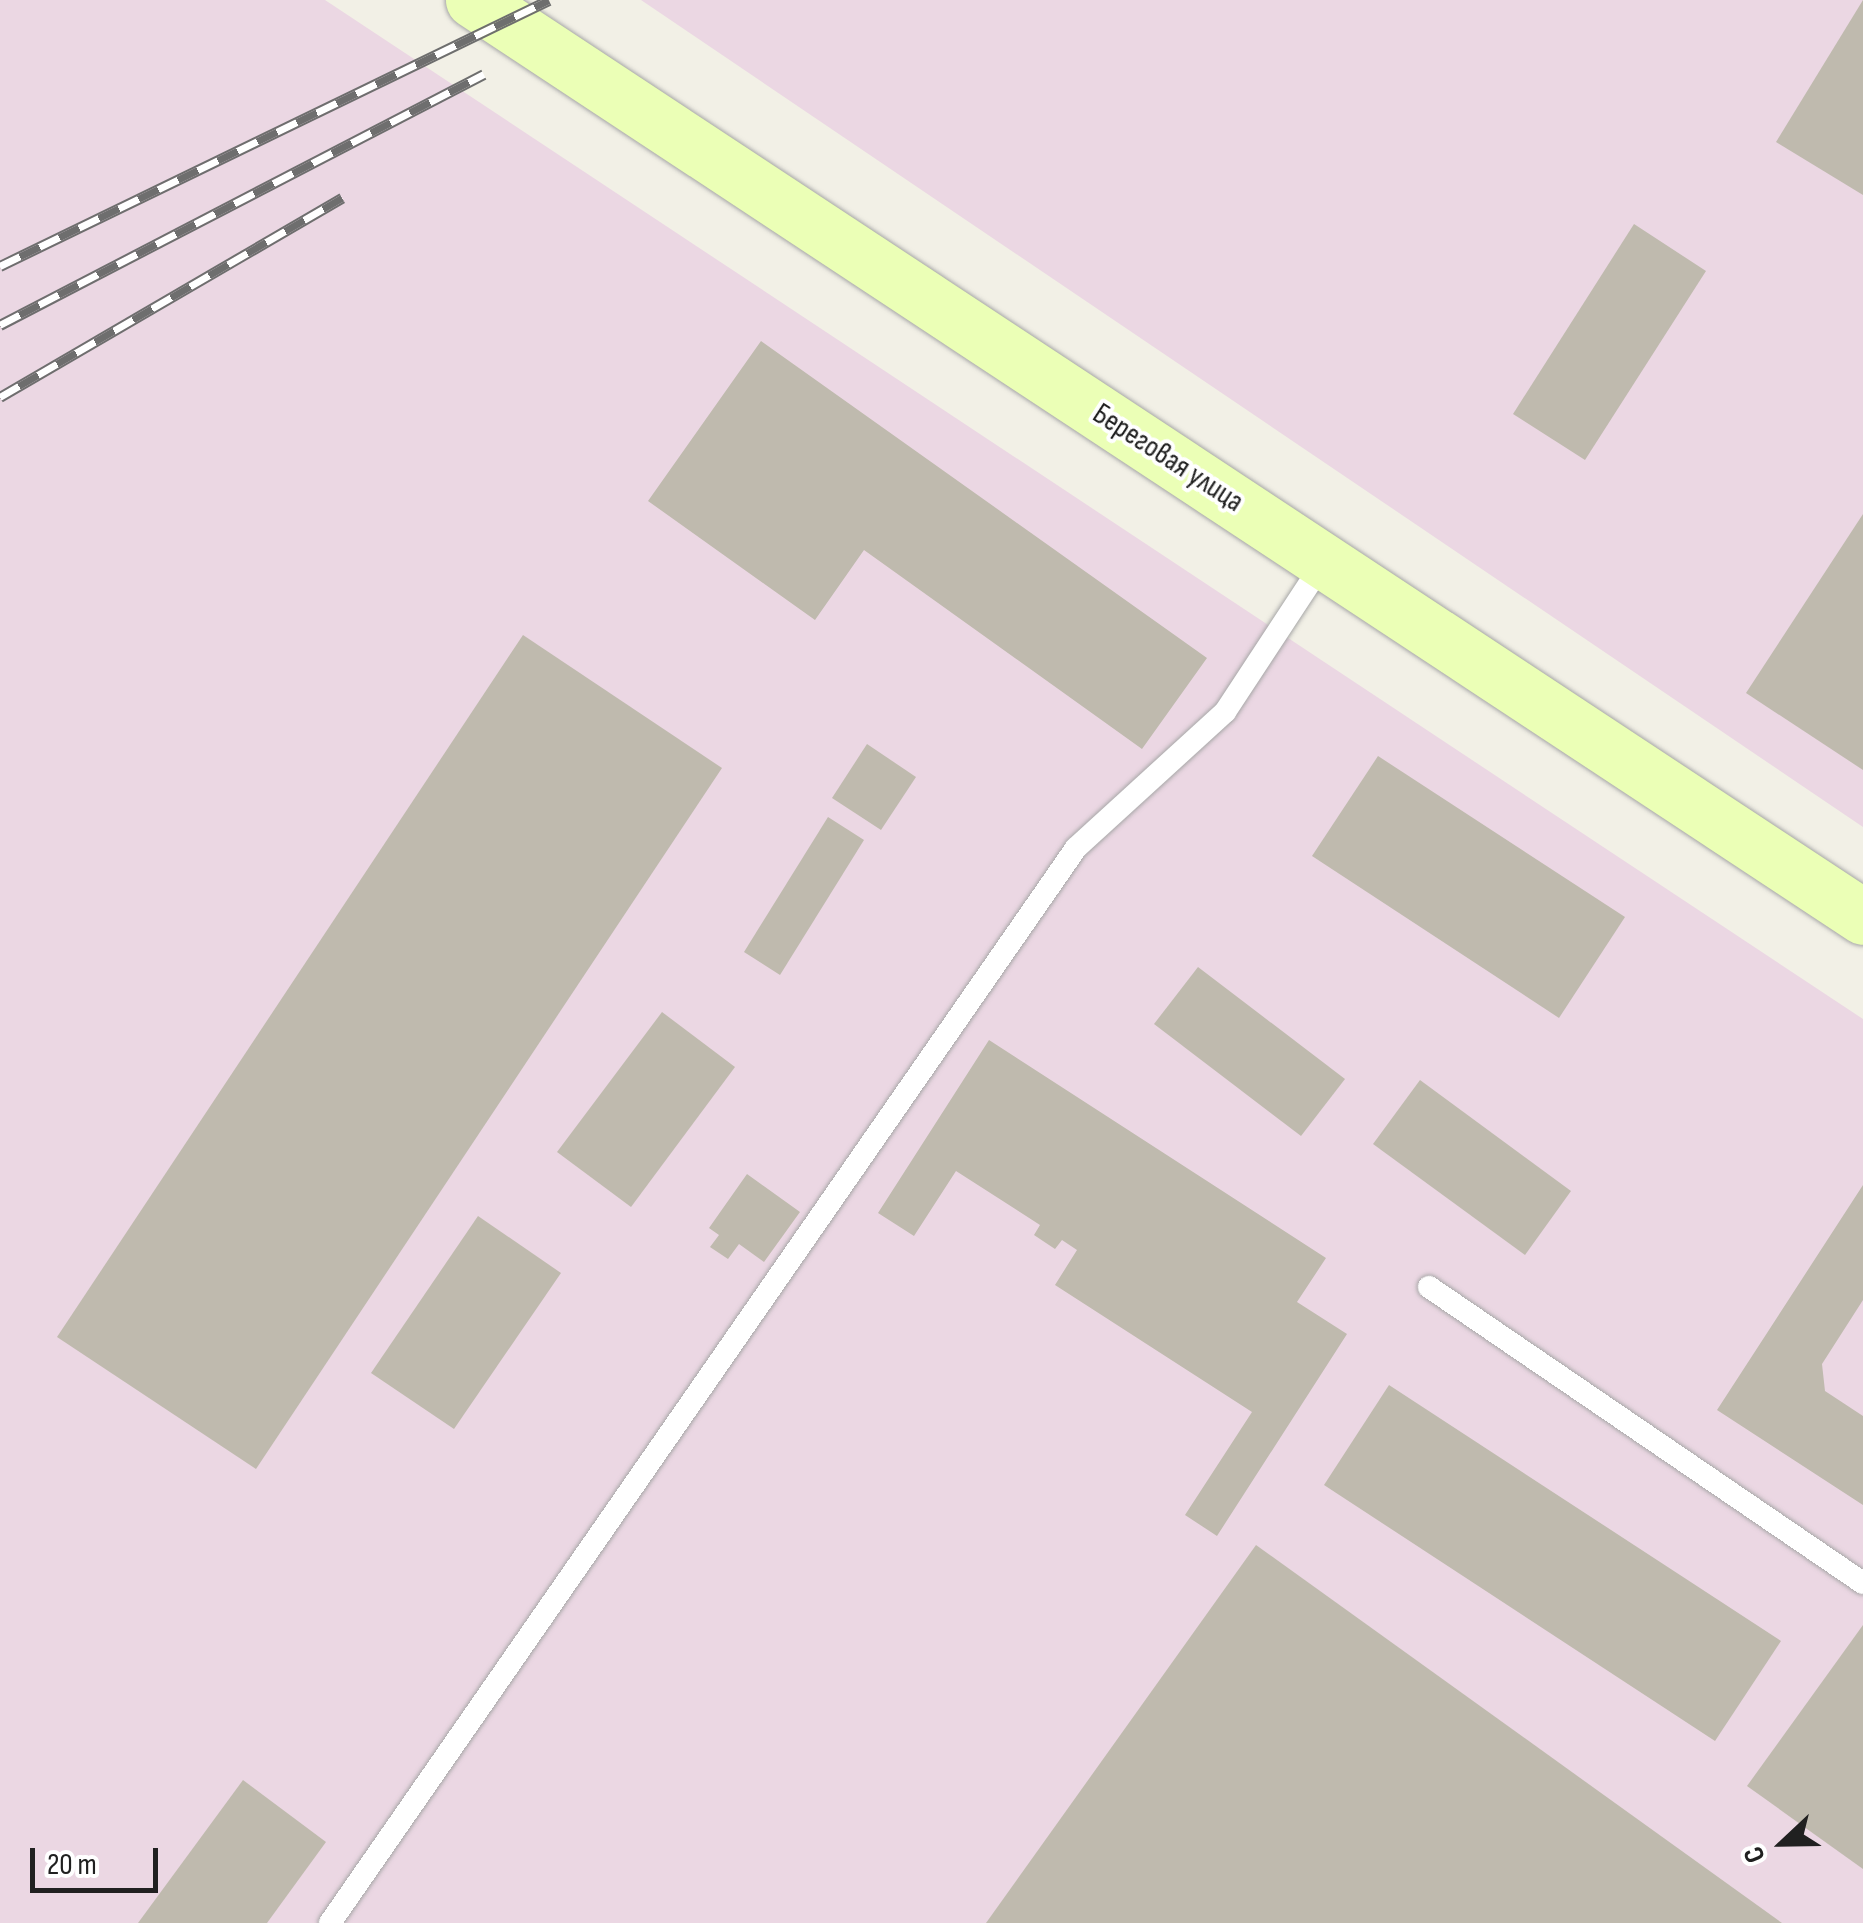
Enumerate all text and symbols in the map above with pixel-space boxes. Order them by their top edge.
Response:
street label: Береговая улица [1086,396,1250,520]
north arrow [1733,1793,1833,1893]
scale bar [35,1828,162,1890]
text: С [1737,1842,1773,1867]
text: 20 m [47,1847,97,1883]

